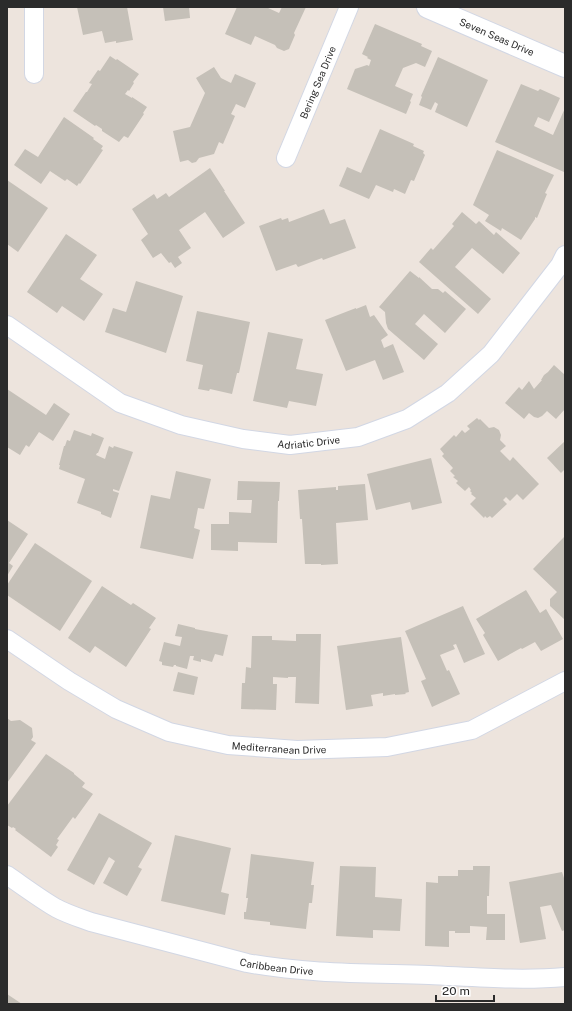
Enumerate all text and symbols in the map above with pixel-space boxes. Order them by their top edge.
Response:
street label: Seven Seas Drive [458,15,536,58]
street label: Bering Sea Drive [297,44,338,120]
street label: Adriatic Drive [277,433,341,451]
street label: Mediterranean Drive [231,739,327,756]
street label: Caribbean Drive [239,955,314,977]
scale bar [436,977,494,1003]
text: 20 m [442,984,470,998]

